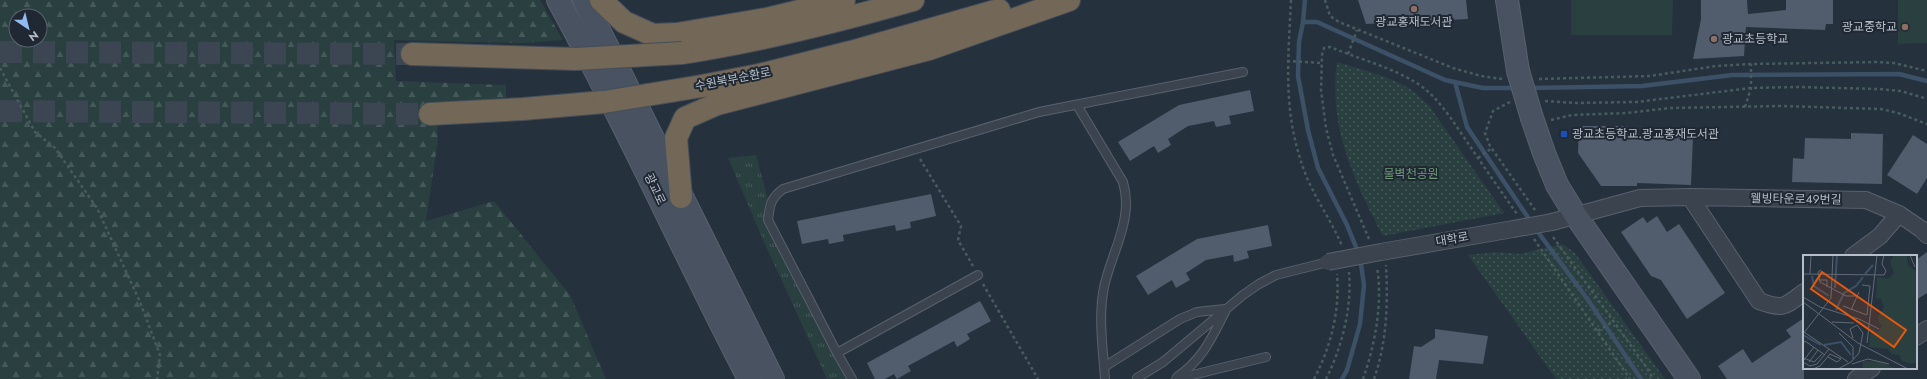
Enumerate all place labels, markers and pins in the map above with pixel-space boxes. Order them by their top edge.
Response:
marker: 광교홍재도서관 [1409,4,1419,14]
place label: 광교홍재도서관 [1375,13,1453,31]
place label: 광교중학교 [1842,18,1897,36]
marker: 광교중학교 [1900,22,1910,32]
place label: 광교초등학교 [1722,30,1788,48]
marker: 광교초등학교 [1709,34,1719,44]
place label: 광교초등학교.광교홍재도서관 [1572,125,1719,143]
marker: 광교초등학교.광교홍재도서관 [1559,129,1569,139]

